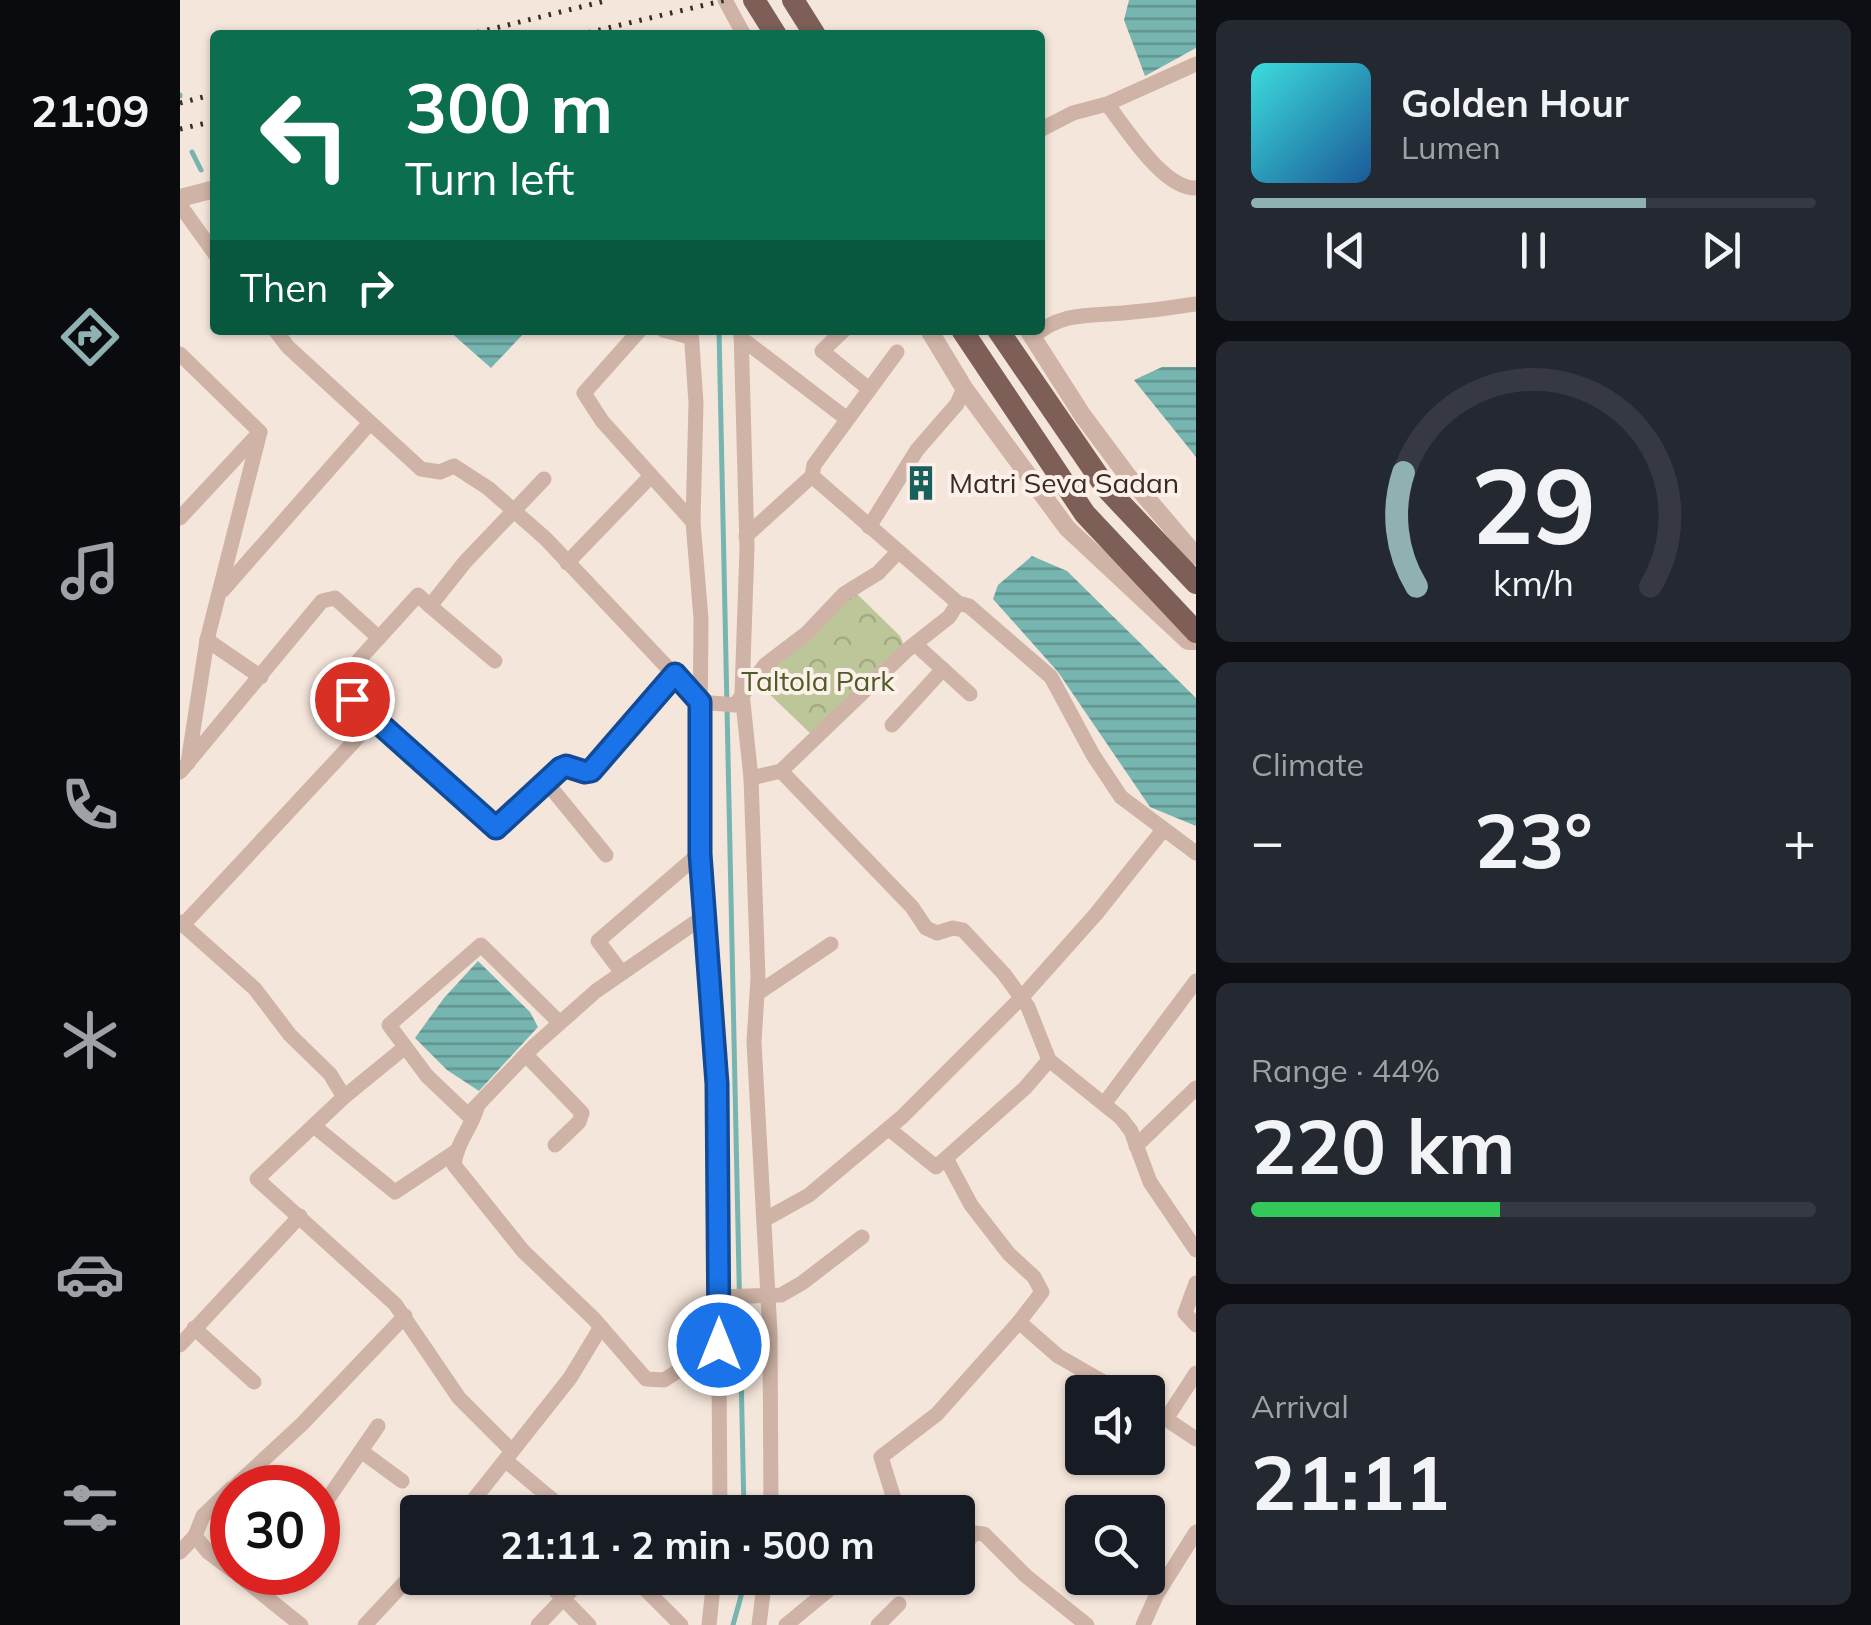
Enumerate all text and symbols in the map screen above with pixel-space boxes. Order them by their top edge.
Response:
text: 300 m [405,63,613,151]
icon: left [240,70,370,200]
text: Golden Hour [1401,79,1629,127]
text: 21:09 [30,82,150,138]
text: Lumen [1401,127,1501,167]
text: Turn left [405,150,574,206]
icon: previous [1318,223,1373,278]
icon: pause [1506,223,1561,278]
icon: next [1694,223,1749,278]
icon: right [348,260,403,315]
text: Then [240,264,328,312]
icon: directions [55,302,125,372]
text: 29 [1471,439,1596,570]
building icon: Matri Seva Sadan [902,464,940,502]
place label: Matri Seva Sadan [949,465,1179,500]
icon: music [55,536,125,606]
text: km/h [1493,560,1574,605]
pin [310,657,395,742]
park label: Taltola Park [741,663,895,698]
icon: arrive [325,672,380,727]
text: Climate [1251,744,1364,784]
icon: phone [55,770,125,840]
text: 23° [1474,793,1593,887]
text: − [1251,806,1284,875]
text: + [1783,806,1816,875]
icon: climate [55,1005,125,1075]
text: Range · 44% [1251,1050,1440,1090]
text: 220 km [1251,1099,1515,1193]
icon: car [55,1239,125,1309]
position arrow [667,1293,771,1397]
map controls [1065,1375,1165,1595]
button: sound [1065,1375,1165,1475]
text: Arrival [1251,1386,1349,1426]
text: 21:11 [1251,1435,1450,1529]
speed limit sign: 30 [210,1465,340,1595]
icon: filters [55,1473,125,1543]
button: search [1065,1495,1165,1595]
text: 21:11 · 2 min · 500 m [500,1521,875,1569]

